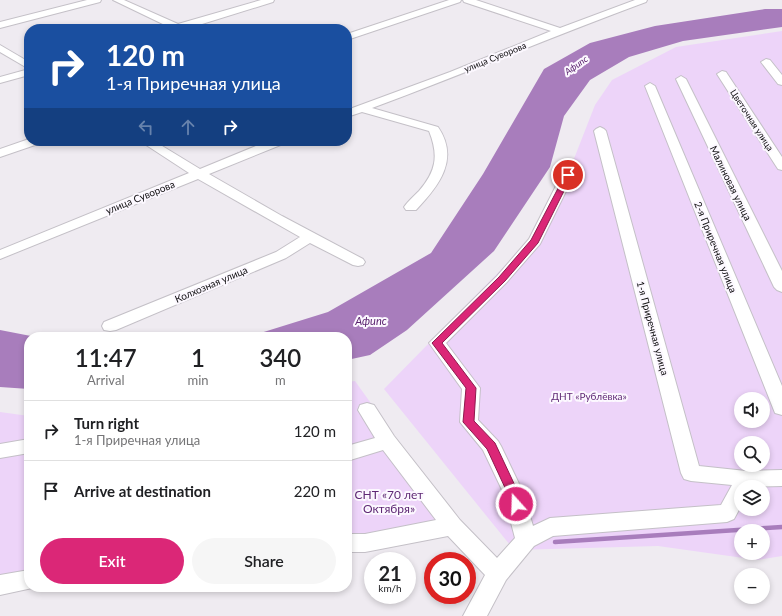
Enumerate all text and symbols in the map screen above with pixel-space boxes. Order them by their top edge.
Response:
text: 120 m [106,38,185,72]
icon: right [40,40,92,92]
street label: улица Суворова [462,40,528,74]
water label: Афипс [561,53,590,77]
text: 1-я Приречная улица [106,72,281,94]
street label: Цветочная улица [728,87,776,153]
icon: left [135,116,157,138]
icon: ahead [177,116,199,138]
icon: right [219,116,241,138]
street label: Малиновая улица [708,144,754,222]
pin [551,158,585,192]
icon: arrive [557,164,579,186]
street label: улица Суворова [104,178,176,216]
street label: 2-я Приречная улица [692,200,740,294]
street label: Колхозная улица [173,263,249,305]
street label: 1-я Приречная улица [635,280,671,376]
water label: Афипс [354,314,387,327]
text: 11:47 [75,343,137,372]
text: 1 [191,343,205,372]
text: 340 [259,343,301,372]
text: Arrival [87,372,124,388]
text: min [187,372,209,388]
text: m [275,372,286,388]
park label: ДНТ «Рублёвка» [551,390,627,402]
map controls [734,392,770,604]
button: sound [734,392,770,428]
text: Turn right [74,414,139,432]
icon: right [40,420,62,442]
text: 120 m [294,422,336,440]
text: 1-я Приречная улица [74,432,200,448]
button: search [734,436,770,472]
icon: arrive [40,480,62,502]
button: layers [734,480,770,516]
text: Arrive at destination [74,482,211,500]
text: 220 m [294,482,336,500]
position arrow [495,483,537,525]
park label: СНТ «70 лет Октября» [355,487,423,516]
button: + [734,524,770,560]
button: Exit [40,538,184,584]
button: Share [192,538,336,584]
speed limit sign: 30 [424,552,476,604]
text: 21 [378,561,402,585]
button: − [734,568,770,604]
text: km/h [378,582,402,594]

